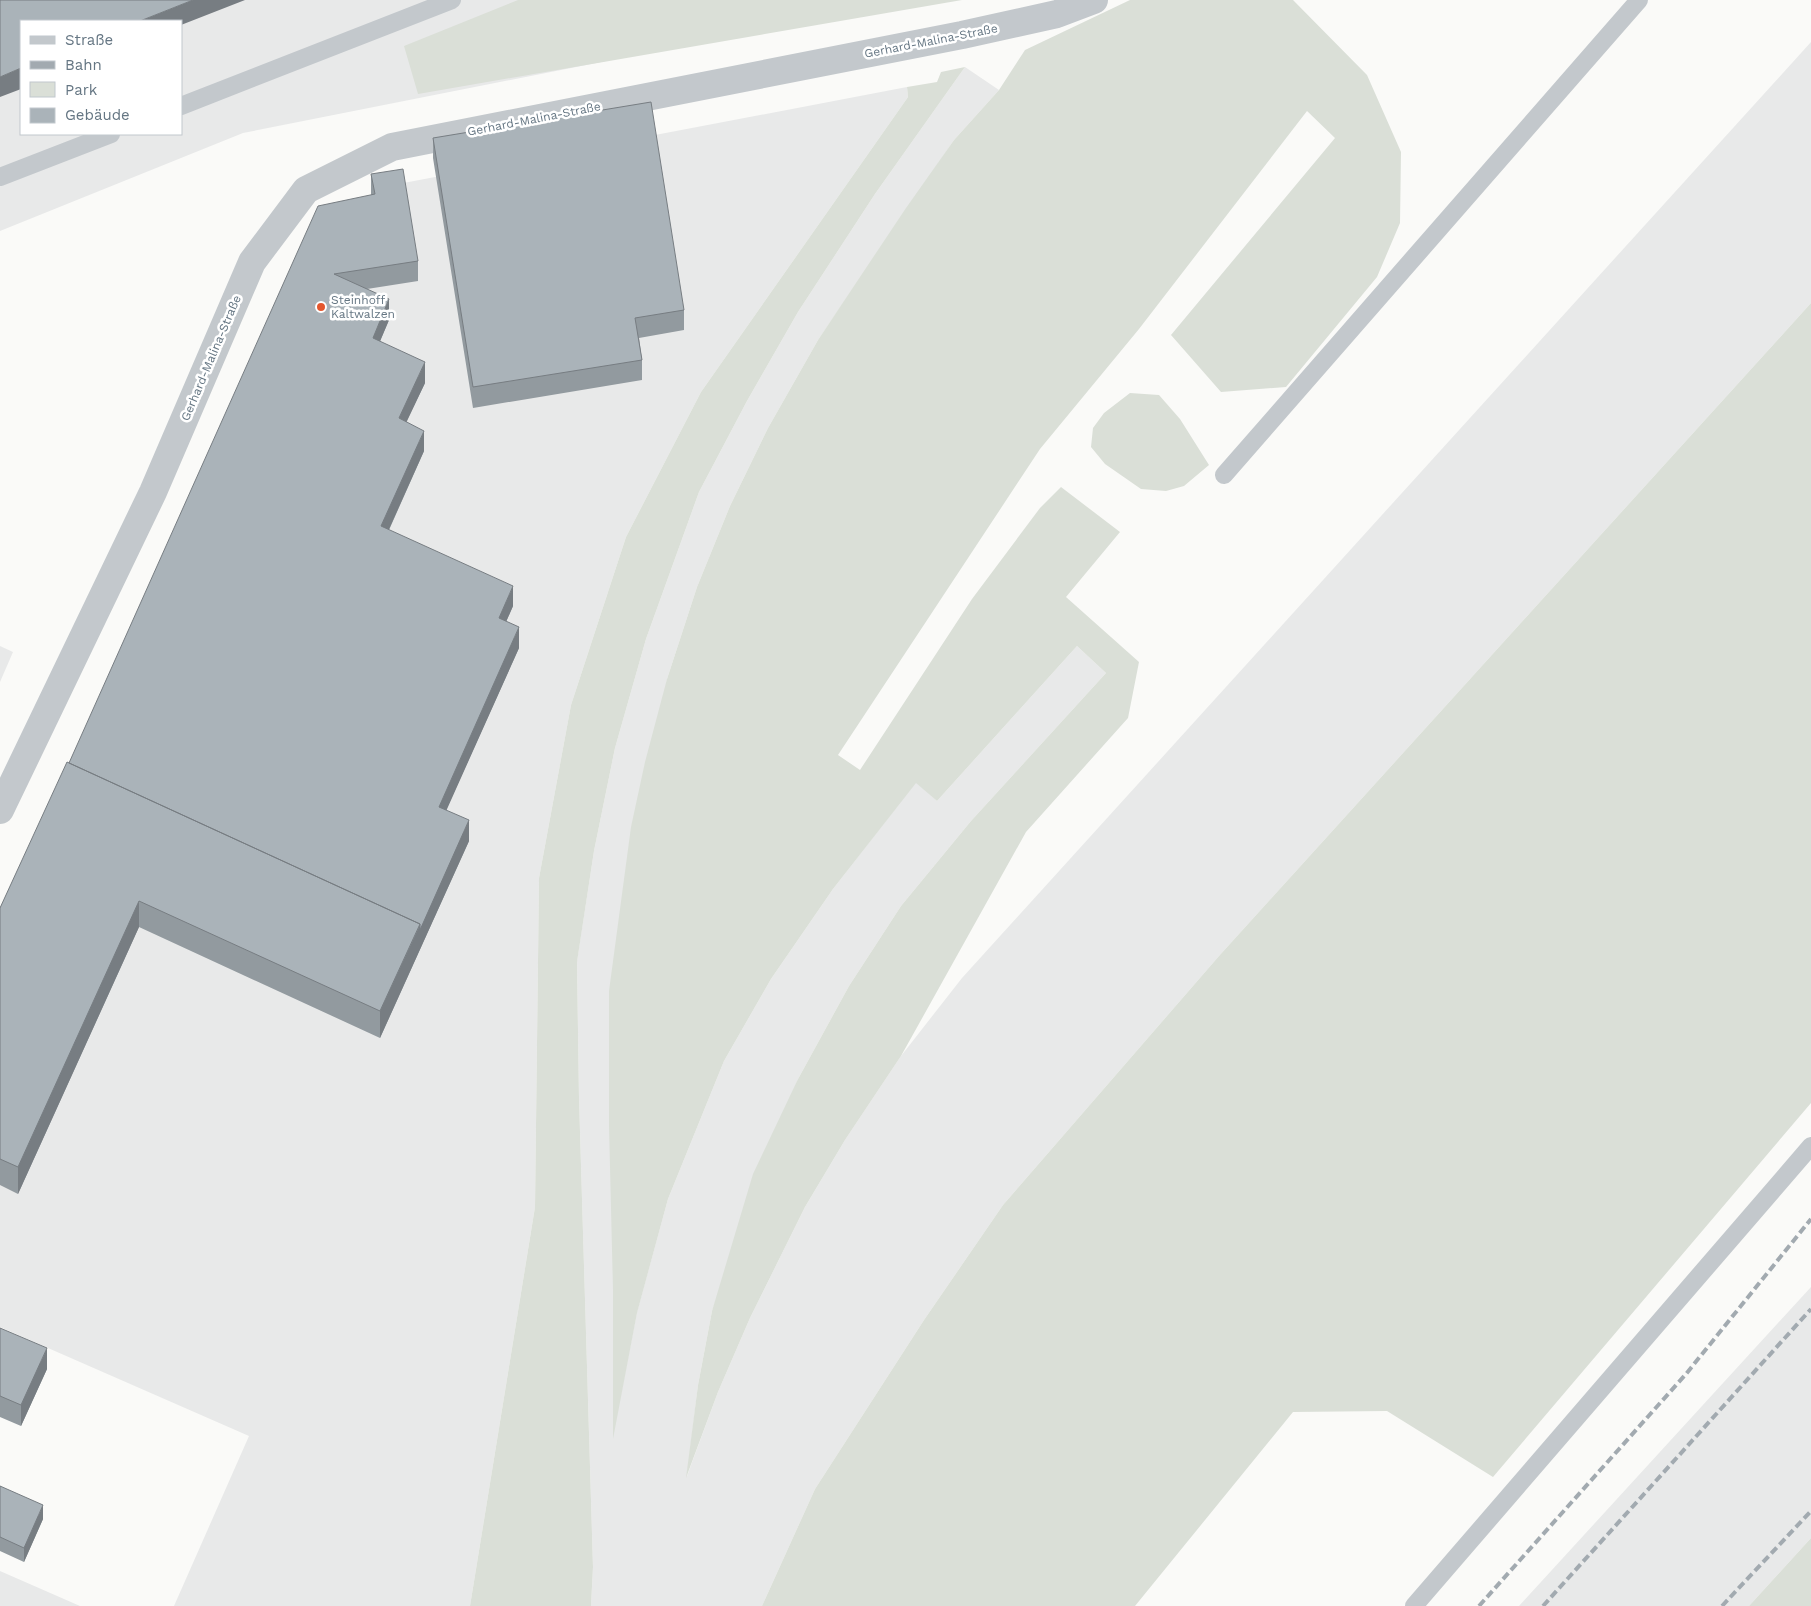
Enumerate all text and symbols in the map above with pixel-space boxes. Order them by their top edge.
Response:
legend [20,20,182,135]
street label: Gerhard-Malina-Straße [863,21,999,61]
text: Straße [65,31,113,49]
text: Bahn [65,56,102,74]
text: Park [65,81,98,99]
street label: Gerhard-Malina-Straße [466,99,602,139]
text: Gebäude [65,106,130,124]
street label: Gerhard-Malina-Straße [178,293,244,423]
place label: Steinhoff Kaltwalzen [331,293,395,321]
marker: Steinhoff Kaltwalzen [315,301,327,313]

